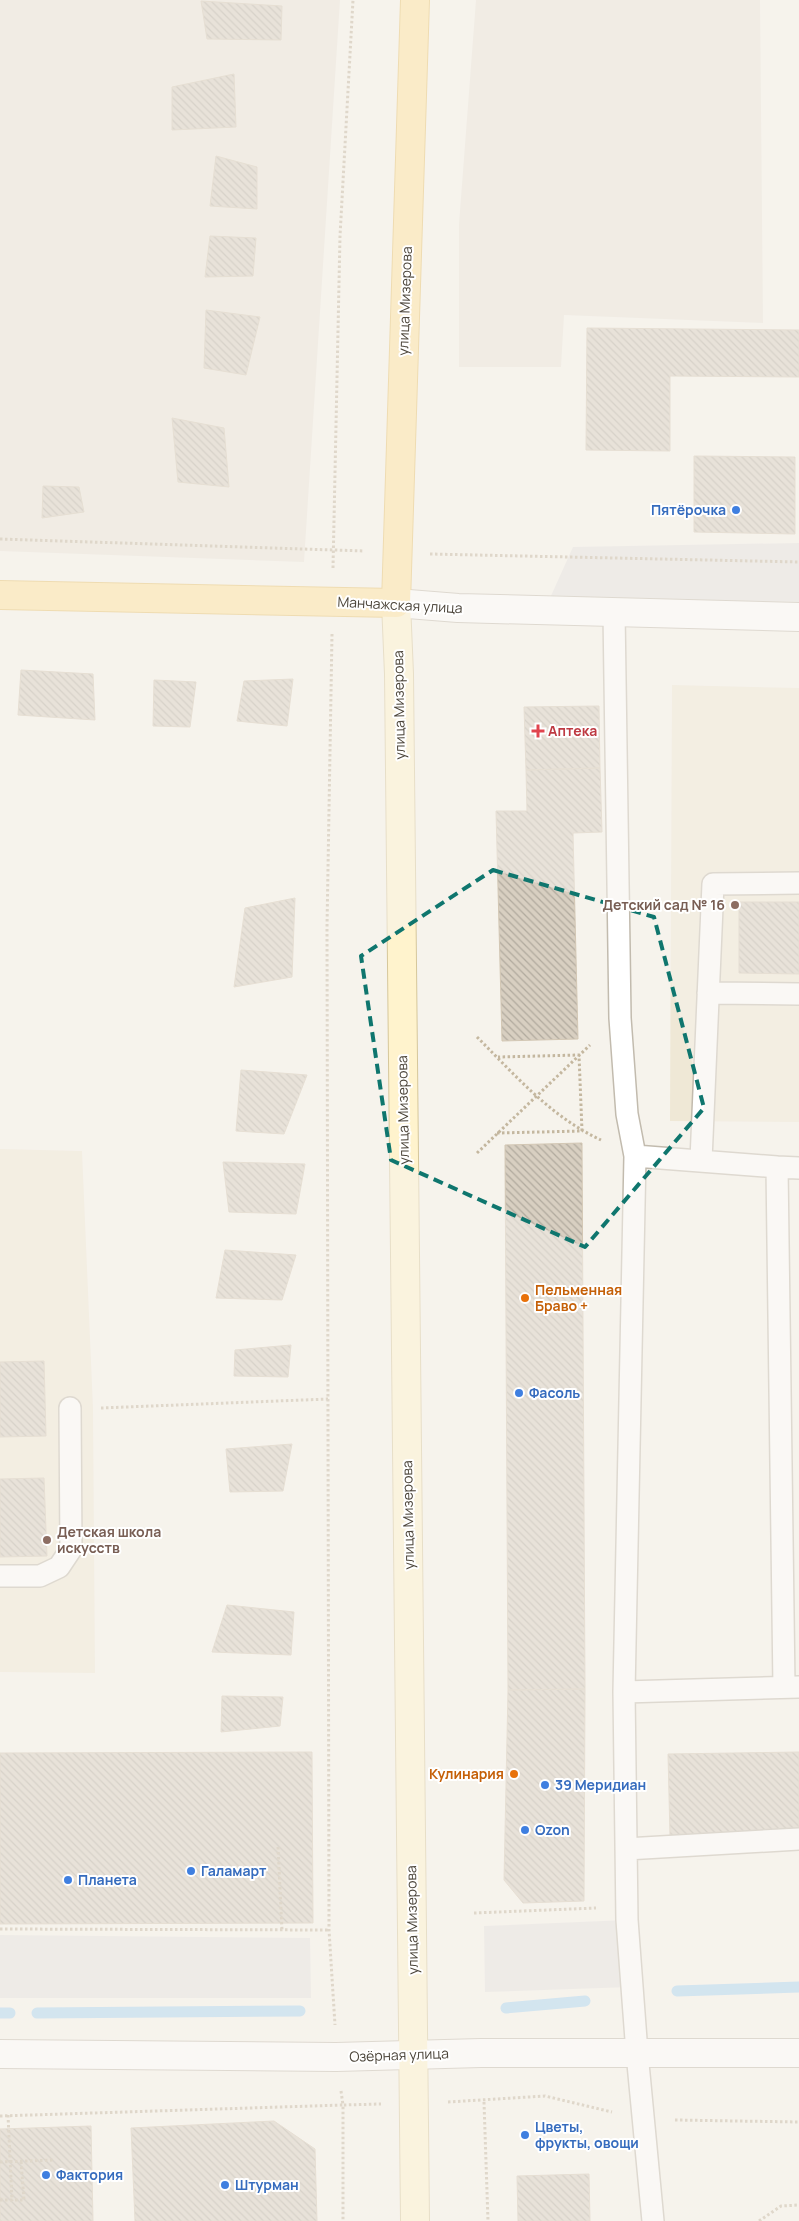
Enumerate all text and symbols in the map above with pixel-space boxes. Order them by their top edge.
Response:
street label: улица Мизерова [393,246,416,356]
place label: Пятёрочка [651,500,726,519]
marker: Пятёрочка [730,504,742,516]
street label: Манчажская улица [337,592,463,617]
street label: улица Мизерова [388,650,409,760]
place label: Аптека [548,721,597,740]
marker: Аптека [532,725,544,737]
place label: Детский сад № 16 [602,895,725,914]
marker: Детский сад № 16 [729,899,741,911]
street label: улица Мизерова [392,1055,413,1165]
place label: Пельменная Браво + [535,1280,622,1315]
marker: Пельменная Браво + [519,1292,531,1304]
place label: Фасоль [529,1383,580,1402]
marker: Фасоль [513,1387,525,1399]
street label: улица Мизерова [397,1460,418,1570]
place label: Детская школа искусств [57,1522,161,1557]
marker: Детская школа искусств [41,1534,53,1546]
place label: Кулинария [429,1764,504,1783]
marker: Кулинария [508,1768,520,1780]
place label: 39 Меридиан [555,1775,646,1794]
marker: 39 Меридиан [539,1779,551,1791]
place label: Ozon [535,1820,570,1839]
marker: Ozon [519,1824,531,1836]
place label: Галамарт [201,1861,267,1880]
marker: Галамарт [185,1865,197,1877]
street label: улица Мизерова [401,1865,422,1975]
place label: Планета [78,1870,137,1889]
marker: Планета [62,1874,74,1886]
street label: Озёрная улица [349,2043,449,2066]
place label: Цветы, фрукты, овощи [535,2117,639,2152]
marker: Цветы, фрукты, овощи [519,2129,531,2141]
place label: Фактория [56,2165,123,2184]
marker: Фактория [40,2169,52,2181]
place label: Штурман [235,2175,299,2194]
marker: Штурман [219,2179,231,2191]

